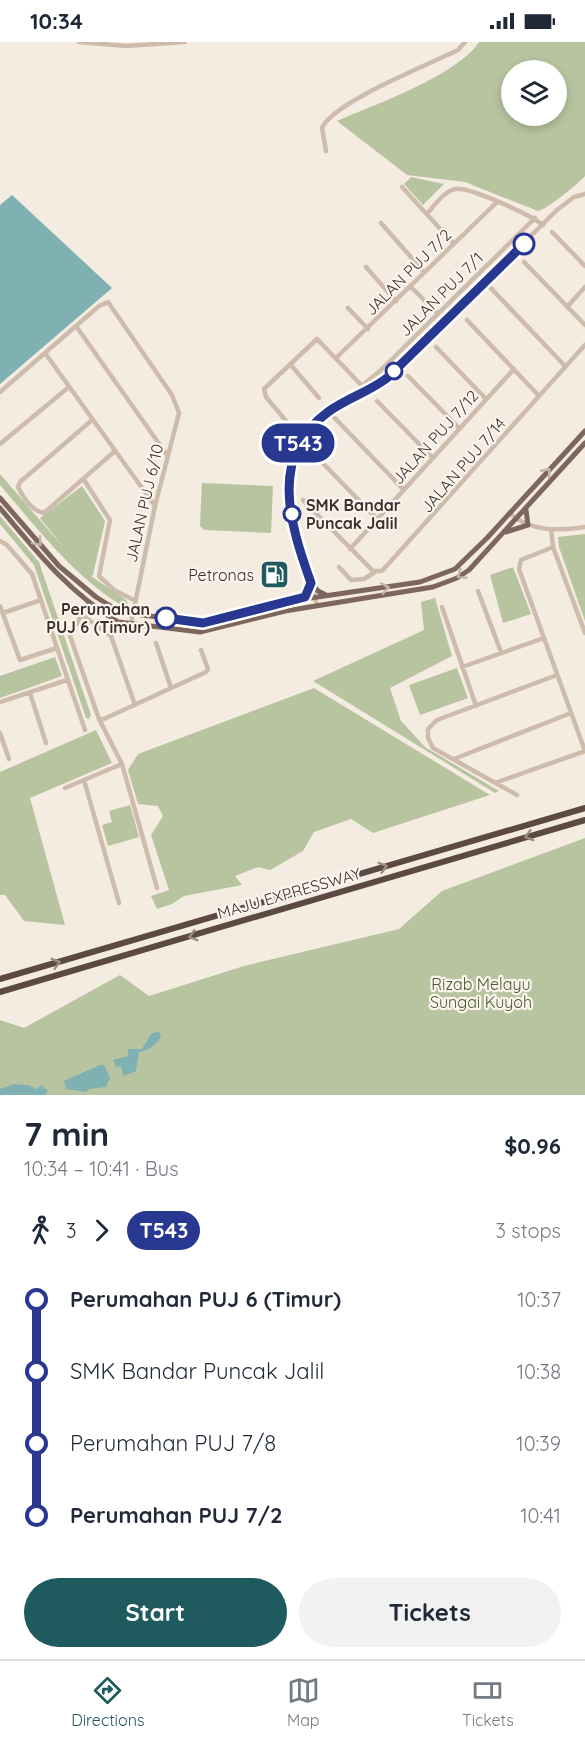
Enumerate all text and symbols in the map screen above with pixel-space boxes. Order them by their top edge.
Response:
text: 10:34 [30,7,83,35]
map controls [501,60,567,126]
button: layers [501,60,567,126]
street label: JALAN PUJ 7/2 [361,225,455,319]
unlabelled marker [513,233,535,255]
street label: JALAN PUJ 7/1 [395,248,487,340]
unlabelled marker [385,362,403,380]
street label: JALAN PUJ 7/12 [387,386,483,488]
street label: JALAN PUJ 7/14 [416,413,510,517]
line badge: T543 [256,424,340,462]
text: T543 [274,430,322,456]
street label: JALAN PUJ 6/10 [121,442,167,564]
one-way arrow [540,468,551,479]
place label: SMK Bandar Puncak Jalil [306,495,401,533]
marker: SMK Bandar Puncak Jalil [283,505,301,523]
one-way arrow [31,535,42,546]
fuel station icon: Petronas [259,559,291,591]
place label: Petronas [188,565,254,585]
one-way arrow [457,567,467,579]
one-way arrow [381,582,390,594]
place label: Perumahan PUJ 6 (Timur) [46,599,150,637]
marker: Perumahan PUJ 6 (Timur) [155,607,177,629]
one-way arrow [524,829,535,841]
one-way arrow [378,862,388,875]
street label: MAJU EXPRESSWAY [215,863,363,923]
one-way arrow [188,929,199,941]
one-way arrow [50,958,61,970]
park label: Rizab Melayu Sungai Kuyoh [430,974,532,1012]
text: 7 min [24,1113,109,1154]
text: $0.96 [504,1132,561,1160]
text: 10:34 – 10:41 · Bus [24,1156,179,1181]
icon: walk [24,1214,57,1247]
icon: forward [85,1214,118,1247]
text: T543 [139,1217,188,1243]
text: 3 [66,1218,76,1243]
text: 3 stops [495,1218,561,1243]
text: Perumahan PUJ 6 (Timur) [70,1285,341,1313]
text: 10:37 [517,1287,561,1312]
text: SMK Bandar Puncak Jalil [70,1357,324,1385]
text: 10:38 [517,1359,561,1384]
text: Perumahan PUJ 7/8 [70,1429,276,1457]
text: 10:39 [516,1431,561,1456]
text: Perumahan PUJ 7/2 [70,1501,283,1529]
text: 10:41 [520,1503,561,1528]
button: Start [24,1578,287,1647]
button: Tickets [299,1578,561,1647]
tab: Directions [71,1674,144,1730]
tab: Map [287,1674,320,1730]
tab: Tickets [462,1674,514,1730]

